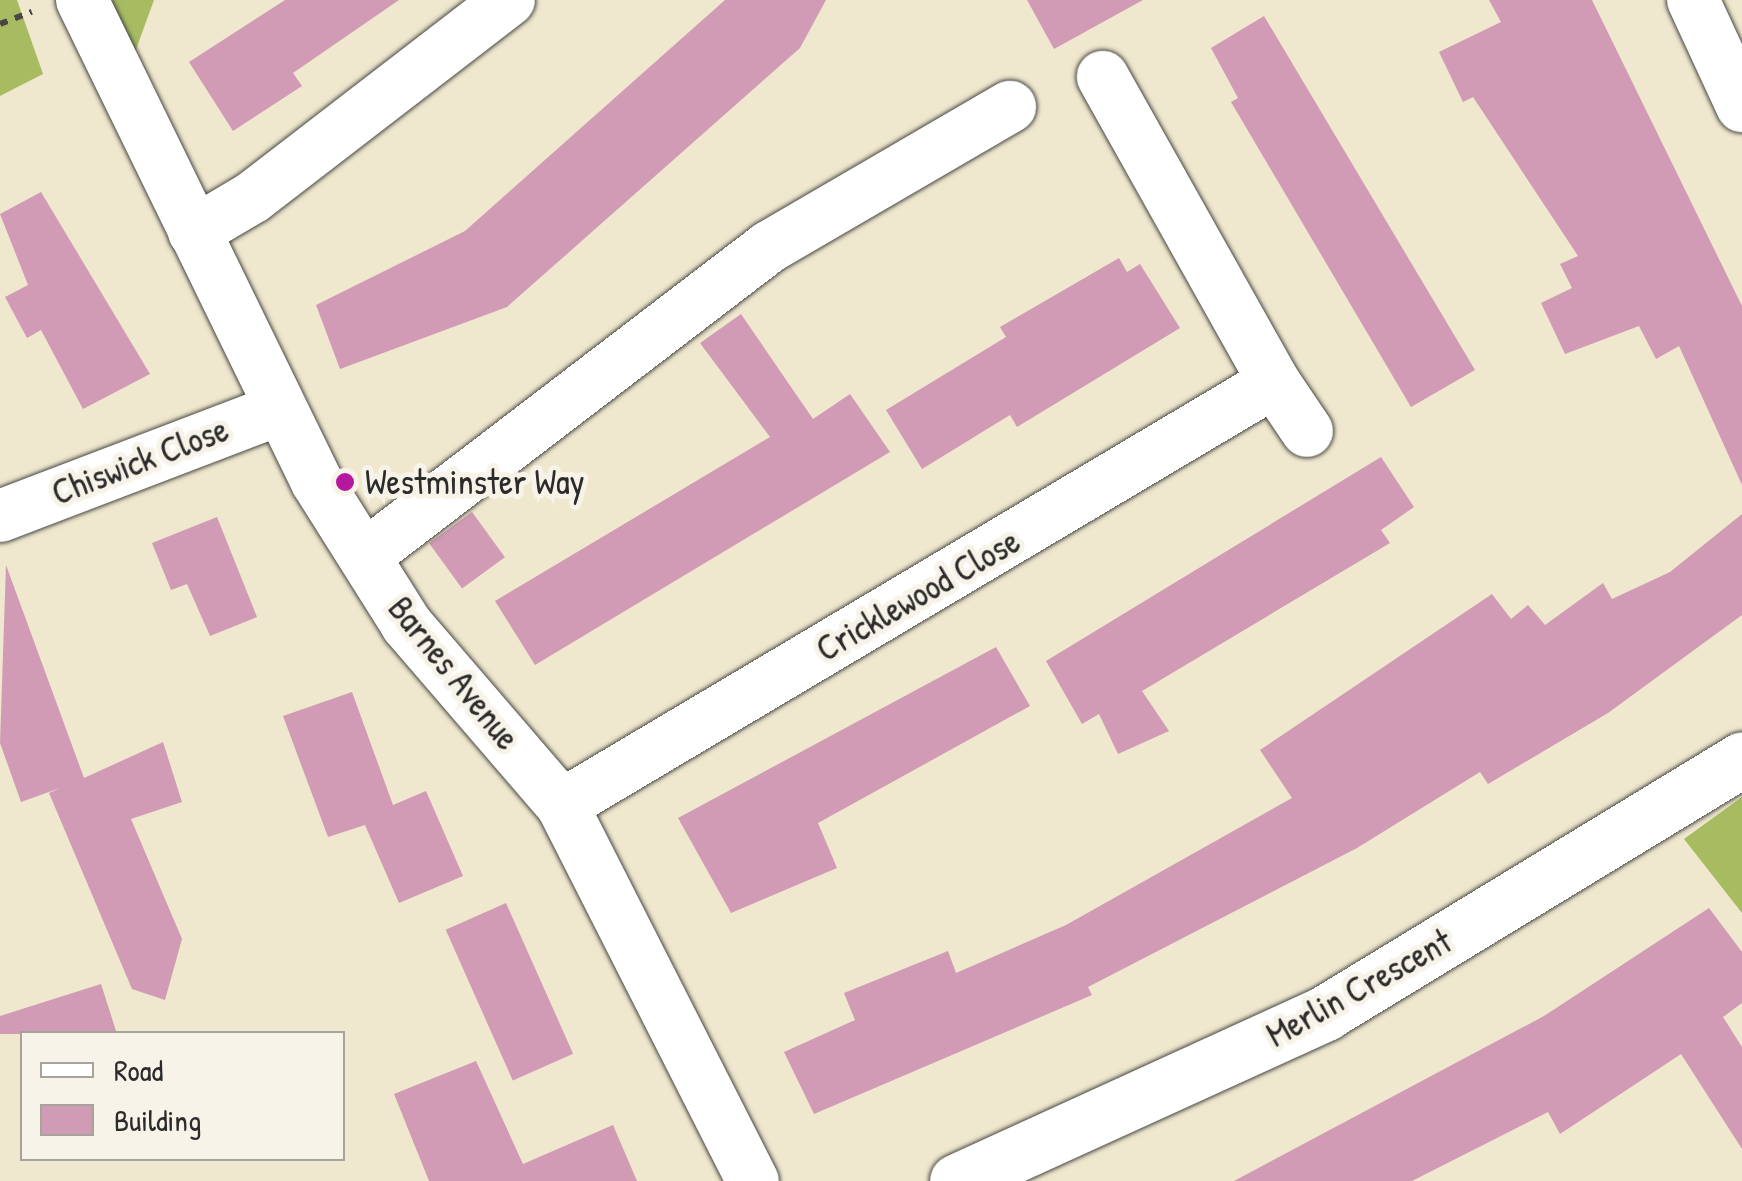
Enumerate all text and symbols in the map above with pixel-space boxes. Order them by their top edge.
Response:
street label: Chiswick Close [46,408,234,514]
place label: Westminster Way [365,461,585,503]
marker: Westminster Way [334,471,356,493]
street label: Cricklewood Close [809,520,1027,670]
street label: Barnes Avenue [379,588,529,758]
street label: Merlin Crescent [1259,920,1459,1056]
legend [20,1031,345,1161]
text: Road [114,1050,163,1090]
text: Building [114,1100,201,1140]

